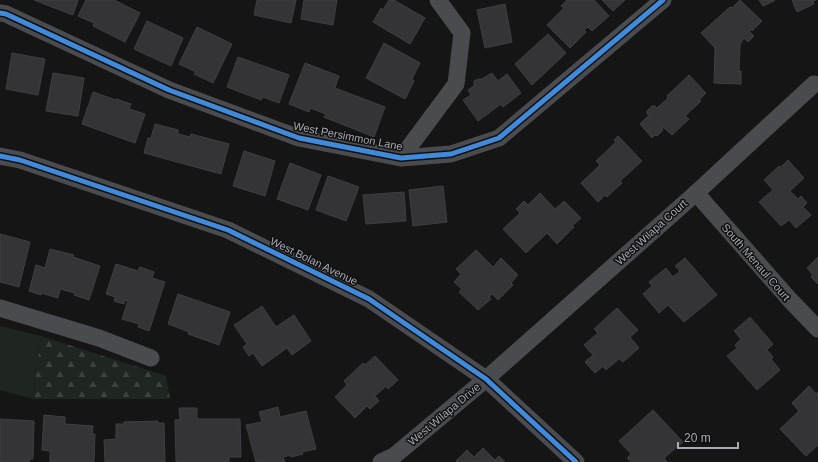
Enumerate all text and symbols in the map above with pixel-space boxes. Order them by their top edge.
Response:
street label: West Persimmon Lane [292,120,404,152]
street label: West Wilapa Court [613,197,689,267]
street label: South Menaul Court [719,221,793,303]
street label: West Bolan Avenue [268,235,360,287]
street label: West Wilapa Drive [406,380,482,448]
scale bar [678,424,738,450]
text: 20 m [684,431,711,445]

